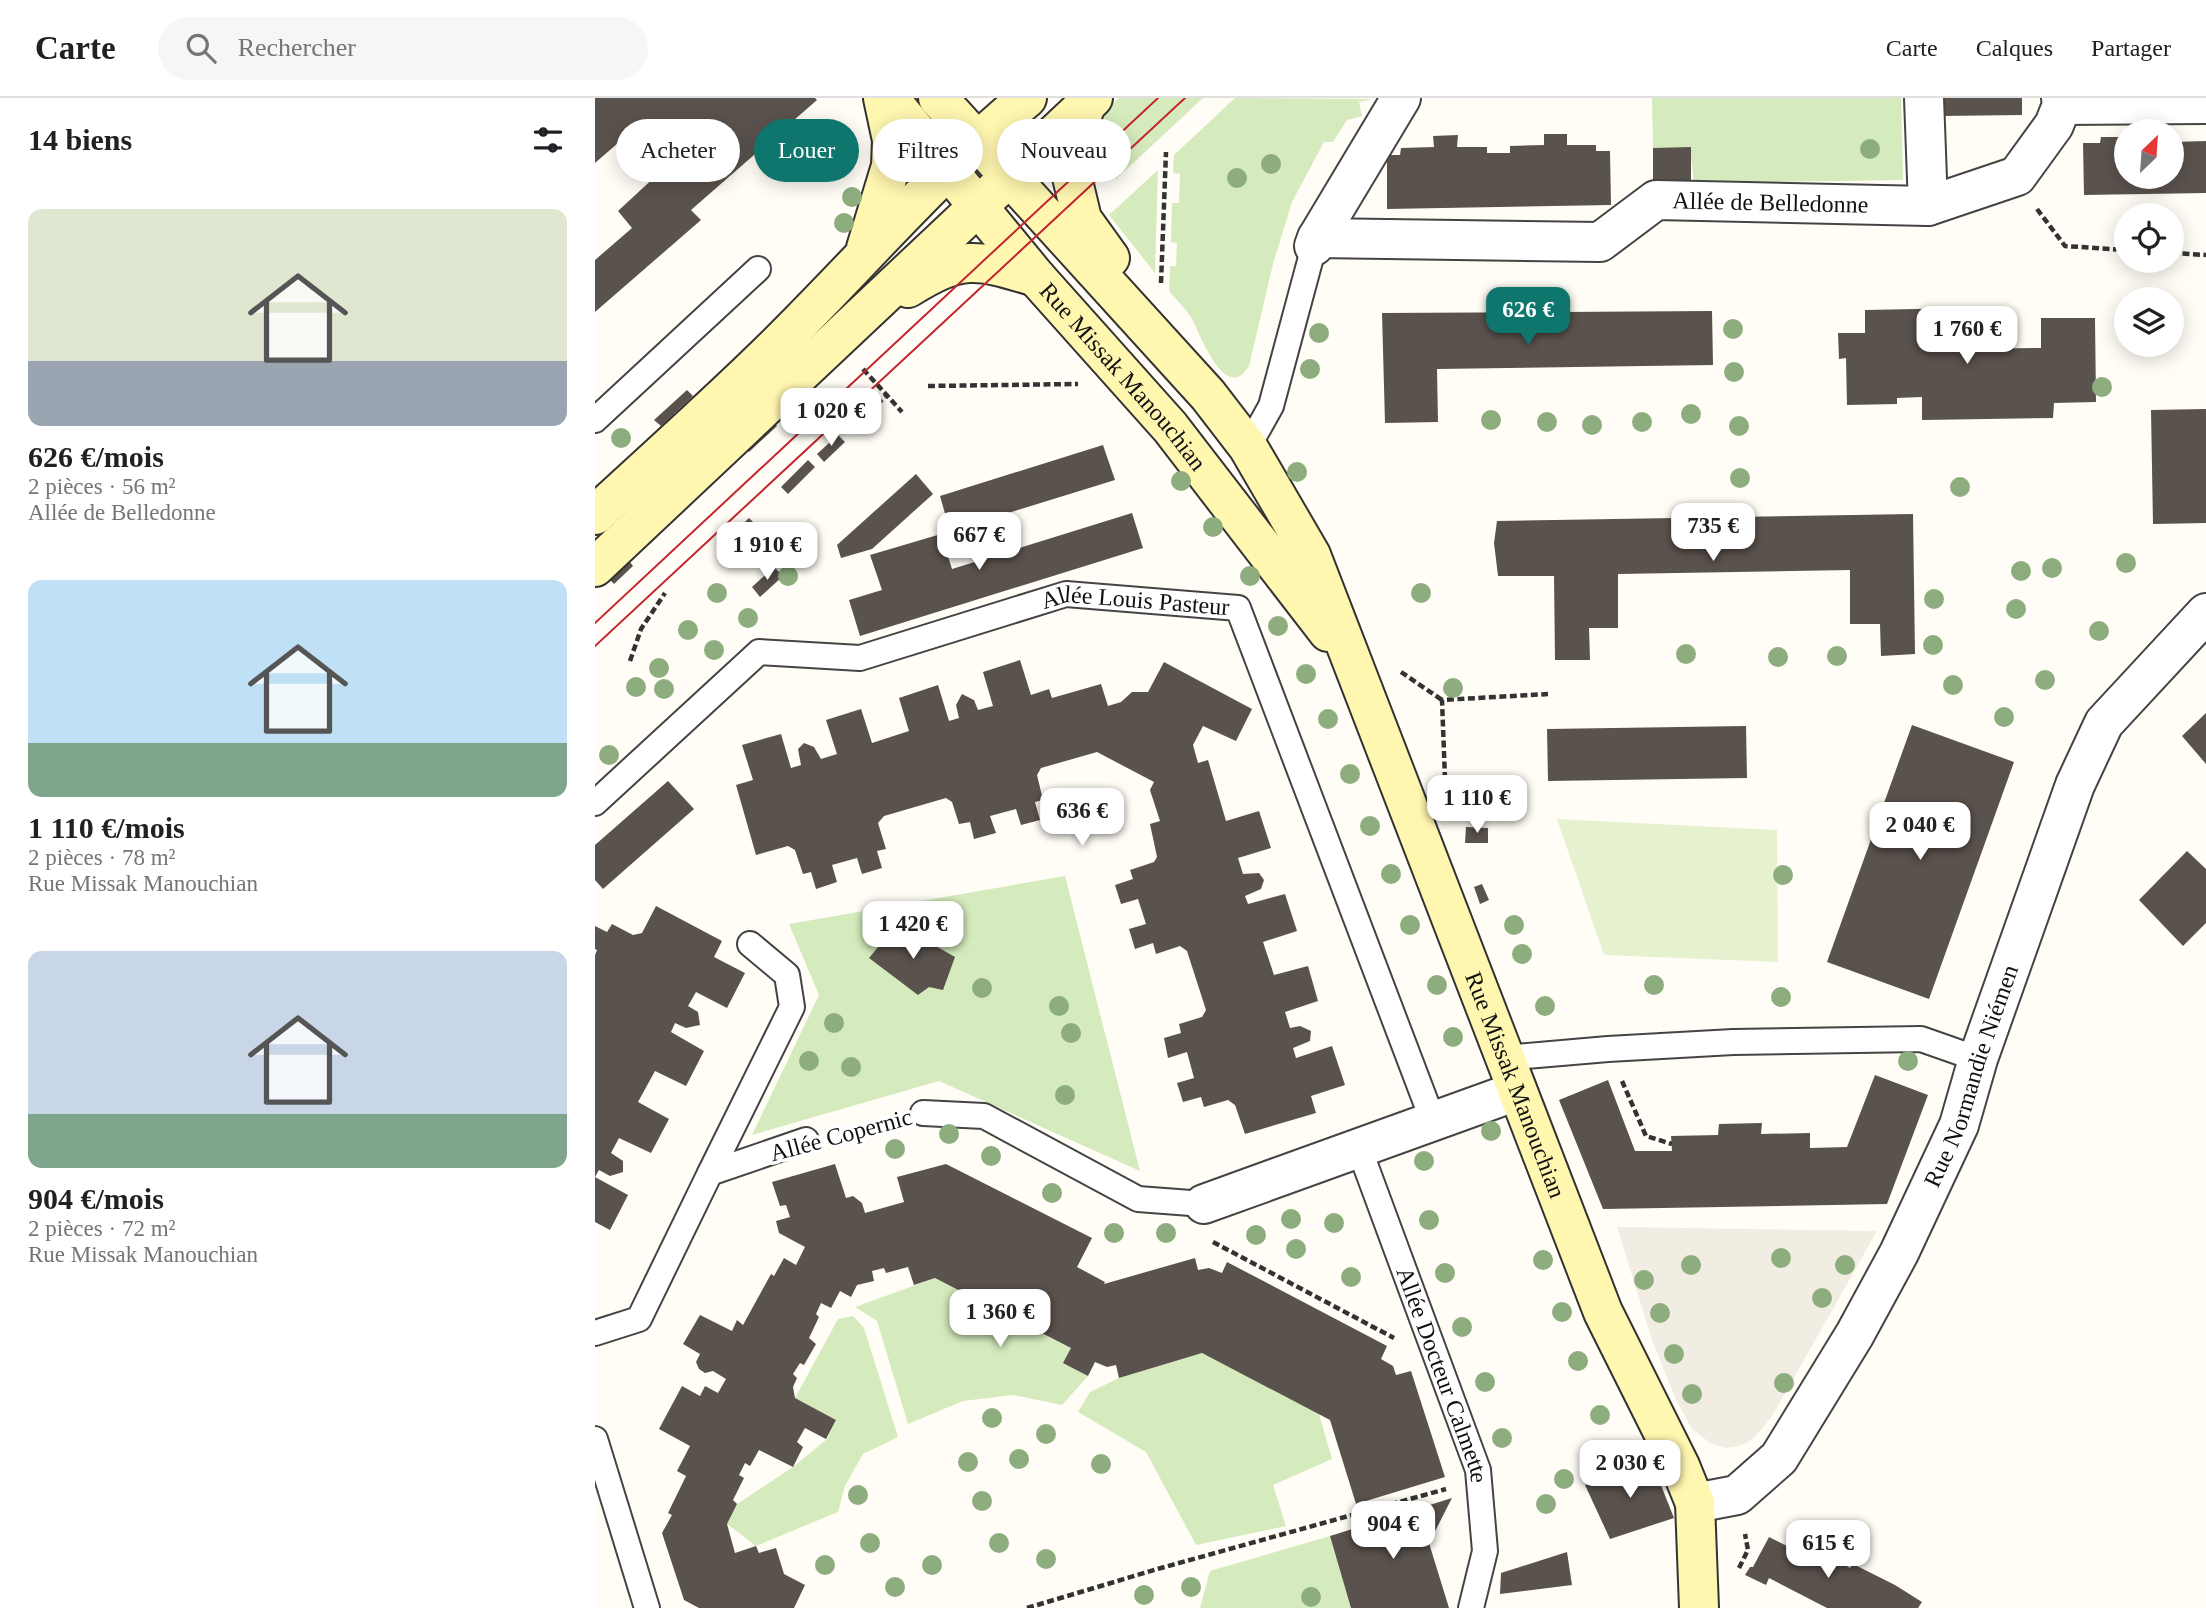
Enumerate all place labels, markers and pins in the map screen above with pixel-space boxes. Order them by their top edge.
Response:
pin: 626 € [1479,288,1577,347]
pin: 1 760 € [1902,306,2032,366]
pin: 1 020 € [766,388,896,448]
pin: 735 € [1664,504,1762,563]
pin: 667 € [930,512,1028,572]
pin: 1 910 € [702,522,832,582]
pin: 1 110 € [1412,776,1542,835]
pin: 636 € [1033,788,1131,848]
pin: 2 040 € [1855,802,1985,862]
pin: 1 420 € [848,902,978,961]
pin: 1 360 € [935,1290,1065,1349]
pin: 2 030 € [1565,1440,1695,1500]
pin: 904 € [1344,1502,1442,1561]
pin: 615 € [1779,1520,1877,1580]

